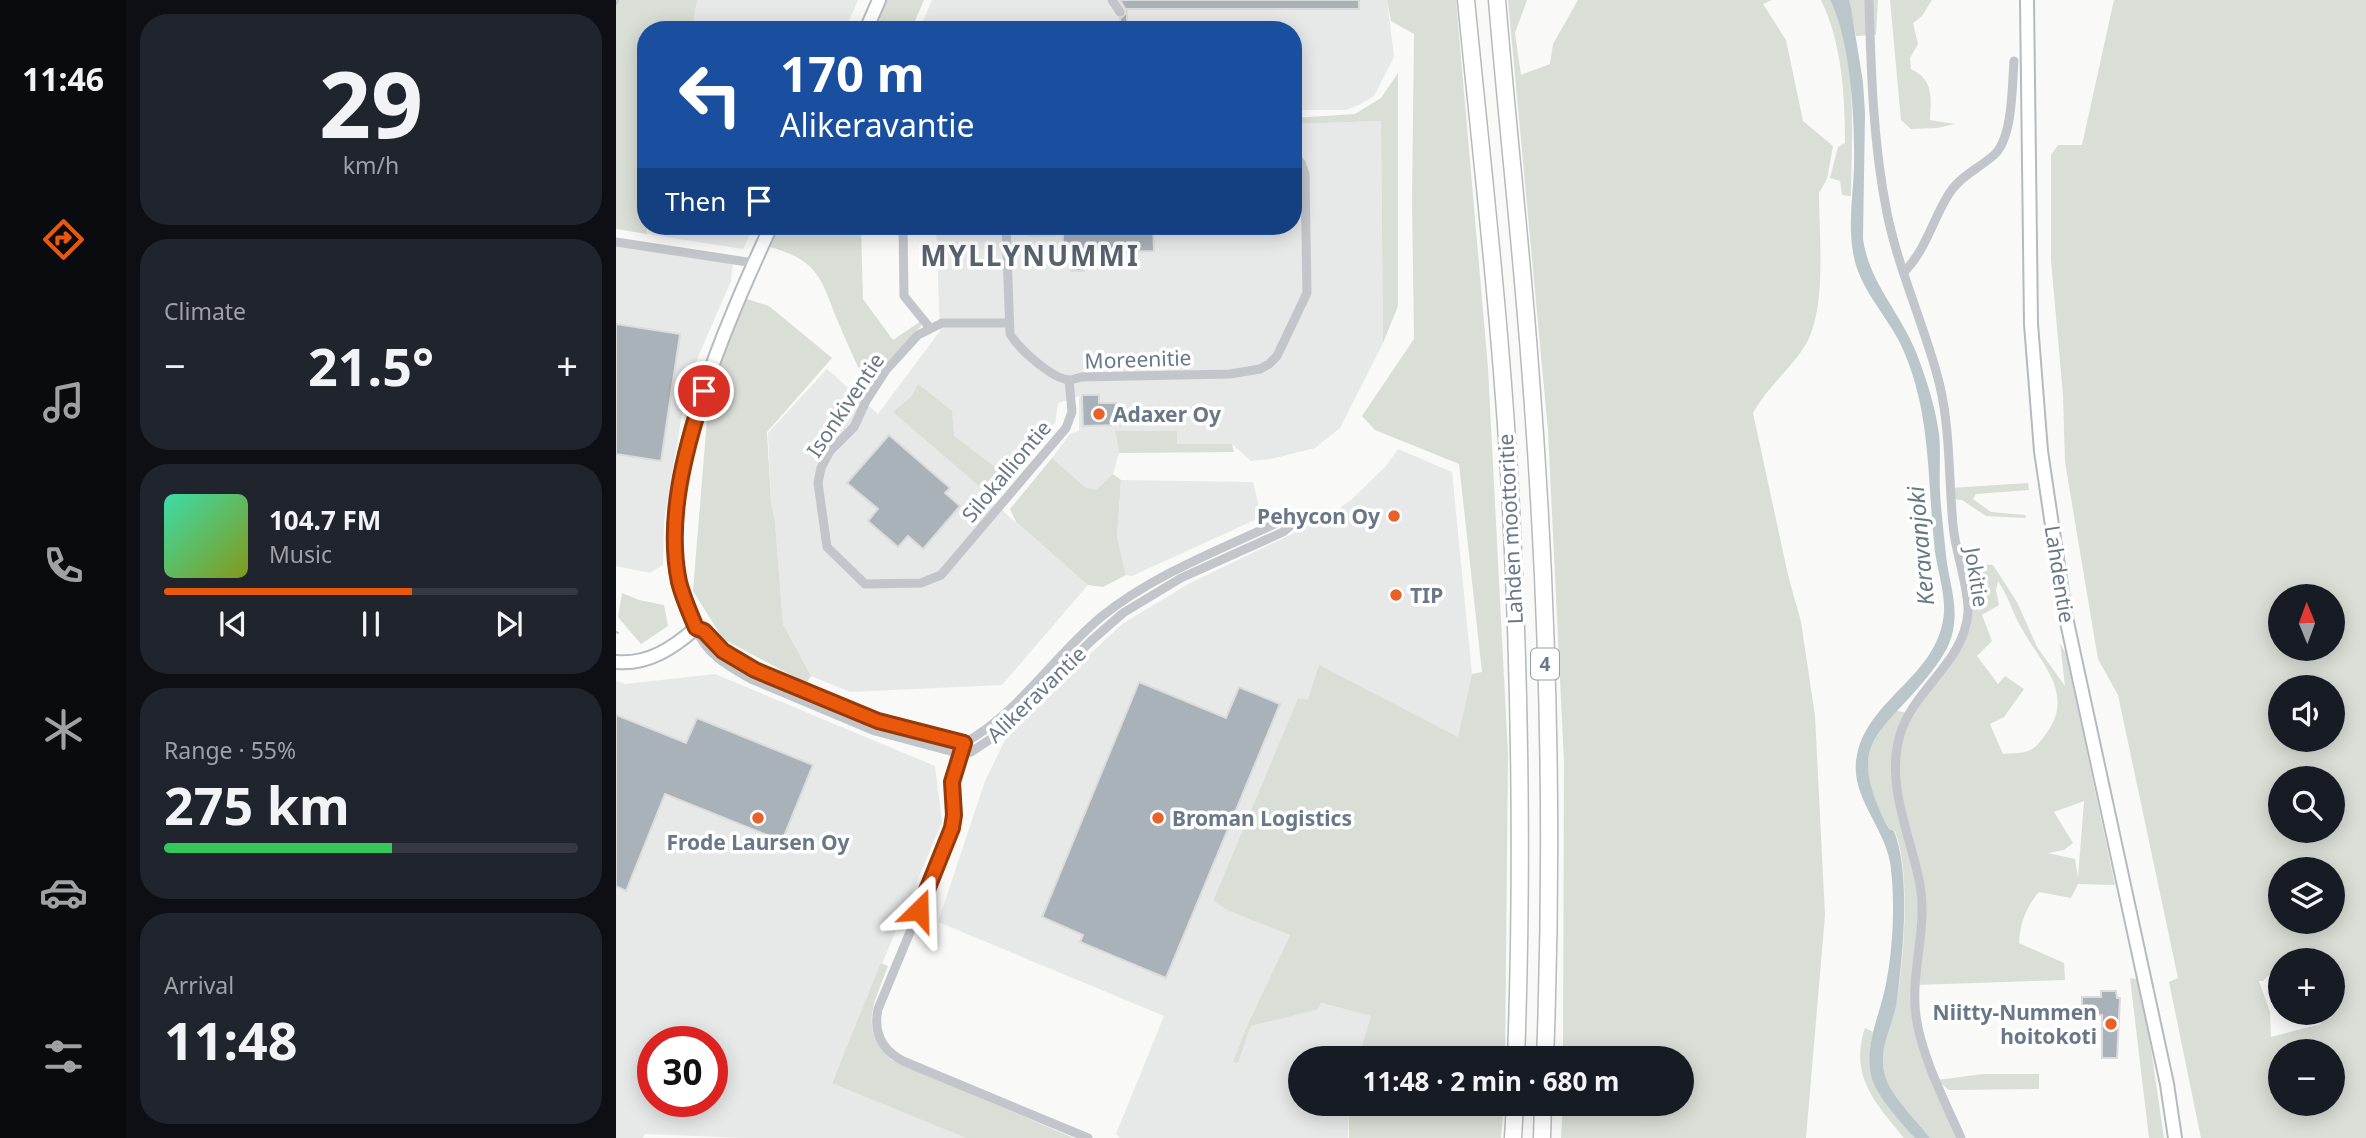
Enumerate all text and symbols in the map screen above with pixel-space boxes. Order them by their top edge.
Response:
text: 170 m [780,40,925,106]
text: 29 [319,41,423,165]
icon: left [665,49,756,140]
text: 11:46 [22,57,104,100]
text: Alikeravantie [780,103,974,146]
text: km/h [343,149,399,181]
icon: arrive [740,182,778,220]
text: Then [665,183,726,219]
icon: directions [39,215,88,264]
district label: MYLLYNUMMI [920,236,1140,274]
text: Climate [164,295,246,327]
text: 21.5° [308,330,434,401]
text: − [164,339,186,391]
text: + [556,339,578,391]
street label: Moreenitie [1084,343,1192,375]
street label: Isonkiventie [800,348,890,462]
pin [674,361,734,421]
icon: arrive [685,372,723,410]
icon: music [39,378,88,427]
place label: Adaxer Oy [1113,400,1221,428]
marker: Adaxer Oy [1091,406,1107,422]
street label: Silokalliontie [955,414,1057,528]
street label: Lahden moottoritie [1491,433,1529,625]
water label: Keravanjoki [1899,484,1941,607]
text: 104.7 FM [269,502,381,538]
place label: Pehycon Oy [1257,502,1380,530]
marker: Pehycon Oy [1386,508,1402,524]
street label: Lahdentie [2038,523,2082,625]
text: Music [269,538,332,570]
icon: phone [39,541,88,590]
street label: Jokitie [1958,543,1996,609]
place label: TIP [1410,581,1443,609]
north arrow [2268,584,2345,662]
map controls [2268,584,2345,1116]
marker: TIP [1388,587,1404,603]
icon: previous [214,605,252,643]
icon: pause [352,605,390,643]
icon: next [490,605,528,643]
street label: Alikeravantie [980,640,1092,748]
road number: 4 [1531,649,1559,680]
button: sound [2268,675,2345,752]
icon: climate [39,705,88,754]
text: Range · 55% [164,734,296,766]
button: search [2268,766,2345,843]
text: 275 km [164,769,350,840]
place label: Broman Logistics [1172,804,1352,832]
marker: Frode Laursen Oy [750,810,766,826]
marker: Broman Logistics [1150,810,1166,826]
place label: Frode Laursen Oy [666,828,850,856]
button: layers [2268,857,2345,934]
icon: car [39,868,88,917]
position arrow [882,873,956,947]
button: + [2268,948,2345,1025]
text: Arrival [164,969,234,1001]
place label: Niitty-Nummen hoitokoti [1933,998,2097,1050]
text: 11:48 [164,1004,298,1075]
marker: Niitty-Nummen hoitokoti [2103,1016,2119,1032]
speed limit sign: 30 [637,1026,728,1117]
icon: filters [39,1032,88,1081]
button: − [2268,1039,2345,1116]
text: 11:48 · 2 min · 680 m [1363,1063,1619,1099]

